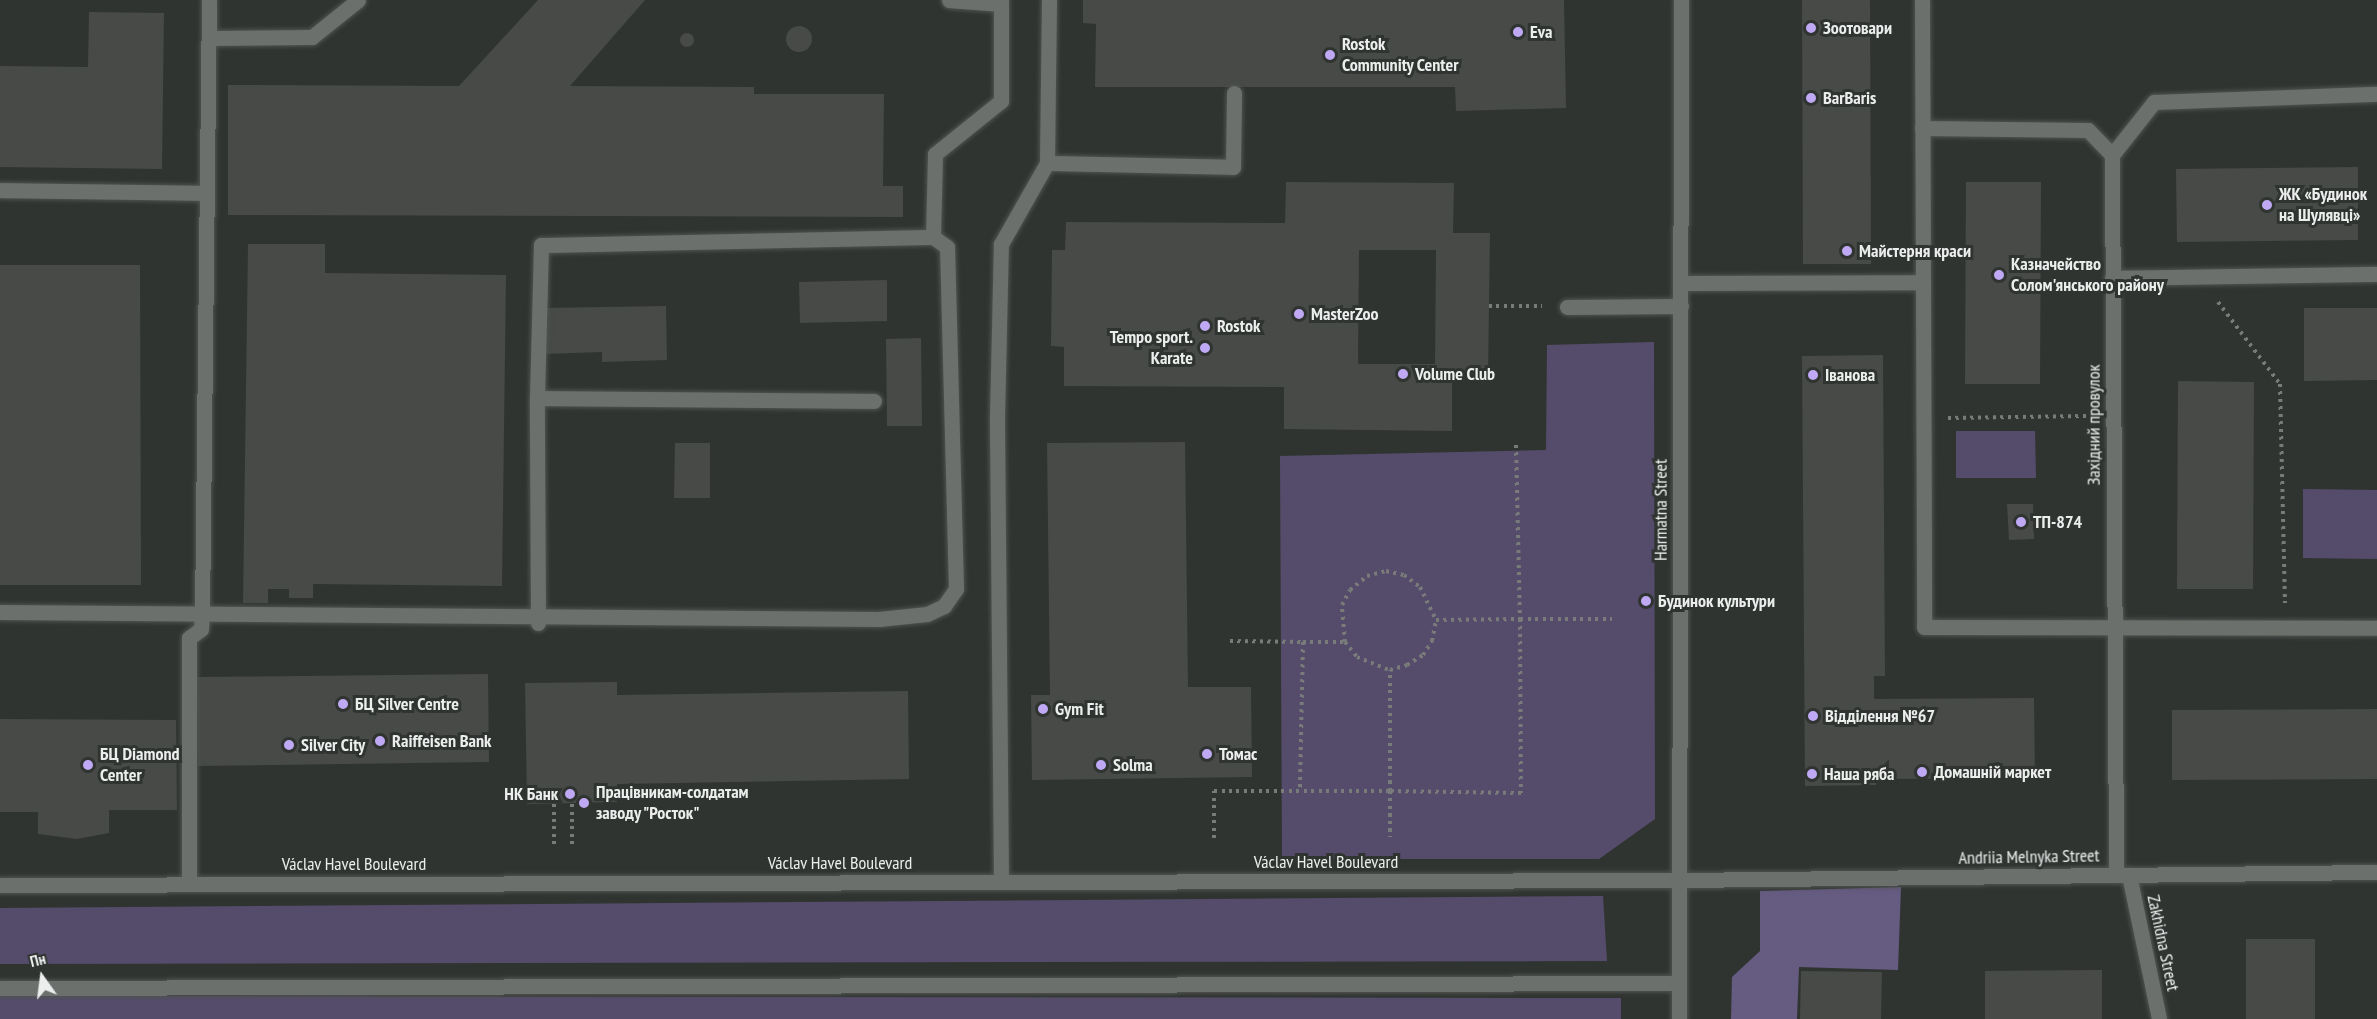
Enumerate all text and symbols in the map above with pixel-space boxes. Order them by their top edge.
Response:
place label: Зоотовари [1823,17,1892,39]
place label: Eva [1530,21,1552,43]
marker: Зоотовари [1804,21,1818,35]
marker: Eva [1511,25,1525,39]
place label: Rostok Community Center [1342,34,1459,76]
marker: Rostok Community Center [1323,48,1337,62]
place label: BarBaris [1823,87,1876,109]
marker: BarBaris [1804,91,1818,105]
place label: ЖК «Будинок на Шулявці» [2279,184,2367,226]
marker: ЖК «Будинок на Шулявці» [2260,198,2274,212]
place label: Майстерня краси [1859,240,1971,262]
marker: Майстерня краси [1840,244,1854,258]
place label: Казначейство Солом'янського району [2011,254,2164,296]
marker: Казначейство Солом'янського району [1992,268,2006,282]
place label: MasterZoo [1311,303,1378,325]
marker: MasterZoo [1292,307,1306,321]
place label: Rostok [1217,315,1260,337]
marker: Rostok [1198,319,1212,333]
place label: Tempo sport. Karate [1110,327,1193,370]
marker: Tempo sport. Karate [1198,341,1212,355]
place label: Volume Club [1415,363,1495,385]
place label: Іванова [1825,364,1875,386]
street label: Західний провулок [2083,365,2105,485]
marker: Volume Club [1396,367,1410,381]
marker: Іванова [1806,368,1820,382]
street label: Harmatna Street [1650,459,1672,561]
place label: ТП-874 [2033,511,2082,533]
marker: ТП-874 [2014,515,2028,529]
place label: Будинок культури [1658,590,1775,612]
marker: Будинок культури [1639,594,1653,608]
place label: БЦ Silver Centre [355,693,459,715]
marker: БЦ Silver Centre [336,697,350,711]
place label: Gym Fit [1055,698,1104,720]
marker: Gym Fit [1036,702,1050,716]
place label: Відділення №67 [1825,705,1935,727]
marker: Відділення №67 [1806,709,1820,723]
place label: Raiffeisen Bank [392,730,491,752]
place label: Silver City [301,734,365,756]
marker: Raiffeisen Bank [373,734,387,748]
marker: Silver City [282,738,296,752]
place label: Томас [1219,743,1257,765]
place label: БЦ Diamond Center [100,744,180,786]
marker: Томас [1200,747,1214,761]
place label: Solma [1113,754,1153,776]
marker: БЦ Diamond Center [81,758,95,772]
marker: Solma [1094,758,1108,772]
place label: Домашній маркет [1934,761,2051,783]
place label: Наша ряба [1824,763,1895,785]
marker: Домашній маркет [1915,765,1929,779]
marker: Наша ряба [1805,767,1819,781]
place label: Працівникам-солдатам заводу "Росток" [596,782,749,824]
place label: НК Банк [504,783,558,805]
marker: НК Банк [563,787,577,801]
marker: Працівникам-солдатам заводу "Росток" [577,796,591,810]
street label: Andriia Melnyka Street [1958,845,2100,869]
street label: Václav Havel Boulevard [1254,851,1398,873]
street label: Václav Havel Boulevard [768,852,912,874]
street label: Václav Havel Boulevard [282,853,426,875]
street label: Zakhidna Street [2142,893,2184,993]
north arrow [12,947,72,1007]
text: Пн [28,948,48,971]

